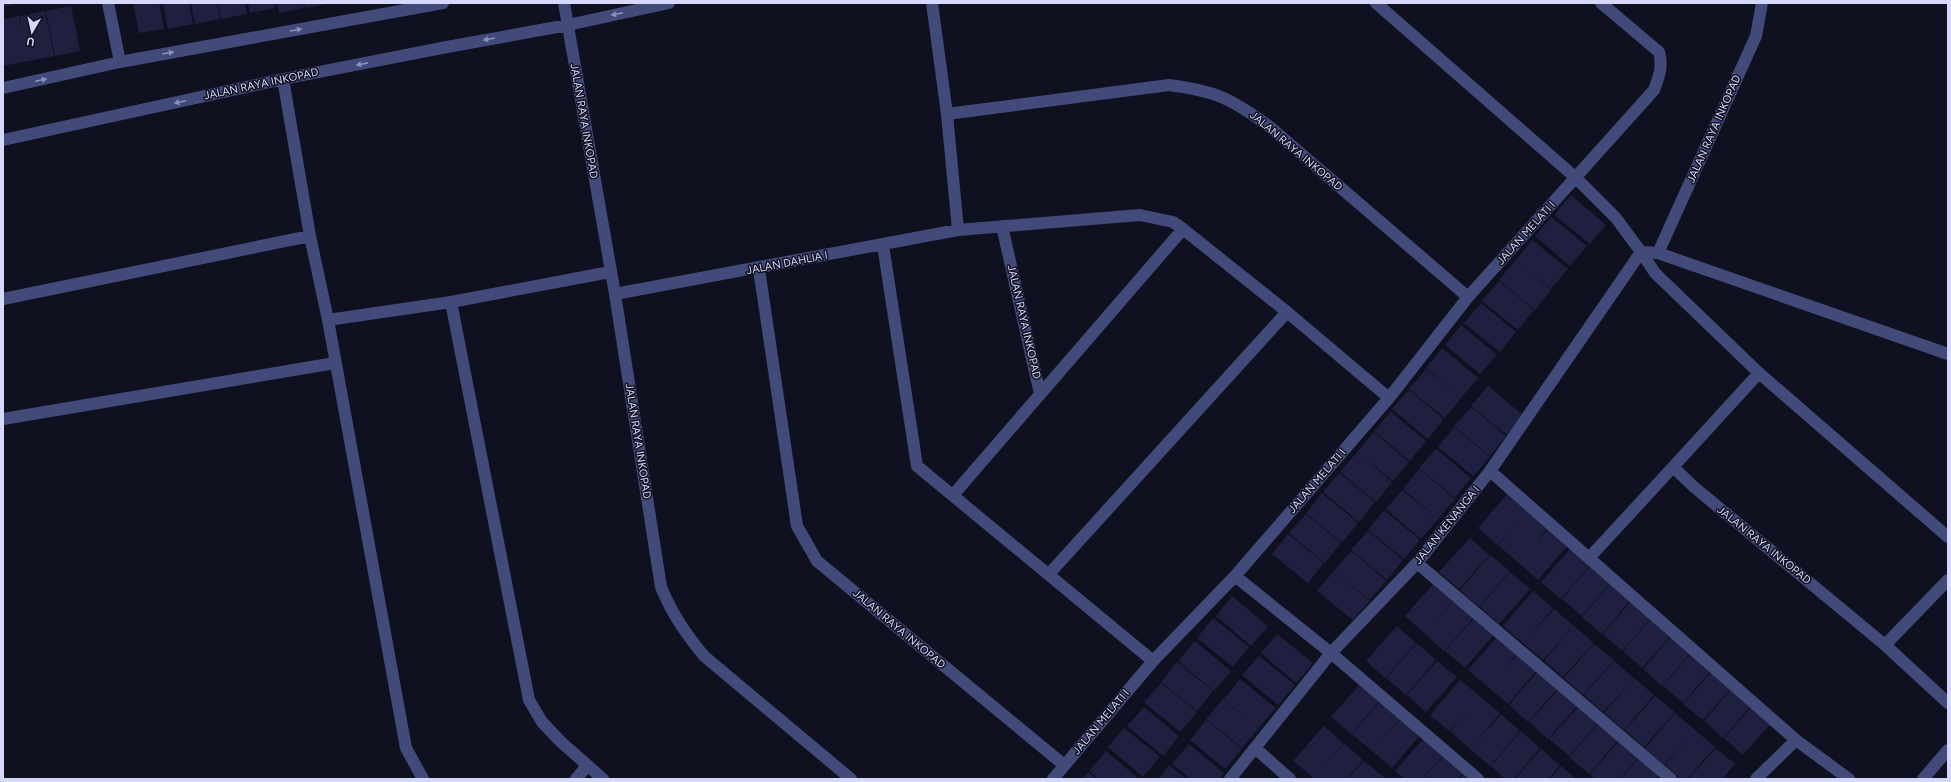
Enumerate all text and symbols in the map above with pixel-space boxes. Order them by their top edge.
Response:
north arrow [12,12,52,52]
one-way arrow [611,12,623,18]
one-way arrow [290,27,302,33]
text: U [25,34,35,48]
one-way arrow [483,37,495,43]
one-way arrow [162,50,174,56]
one-way arrow [356,61,368,67]
street label: JALAN RAYA INKOPAD [567,62,601,180]
street label: JALAN RAYA INKOPAD [203,65,320,102]
street label: JALAN RAYA INKOPAD [1684,73,1744,185]
one-way arrow [35,76,47,82]
one-way arrow [173,99,186,105]
street label: JALAN RAYA INKOPAD [1247,109,1345,194]
street label: JALAN MELATI I [1494,199,1558,267]
street label: JALAN DAHLIA I [745,249,829,277]
street label: JALAN RAYA INKOPAD [1005,264,1044,381]
street label: JALAN RAYA INKOPAD [622,382,654,500]
street label: JALAN MELATI I [1285,446,1349,516]
street label: JALAN KENANGA I [1412,483,1482,567]
street label: JALAN RAYA INKOPAD [1715,503,1814,587]
street label: JALAN RAYA INKOPAD [850,587,948,672]
street label: JALAN MELATI I [1070,687,1132,757]

